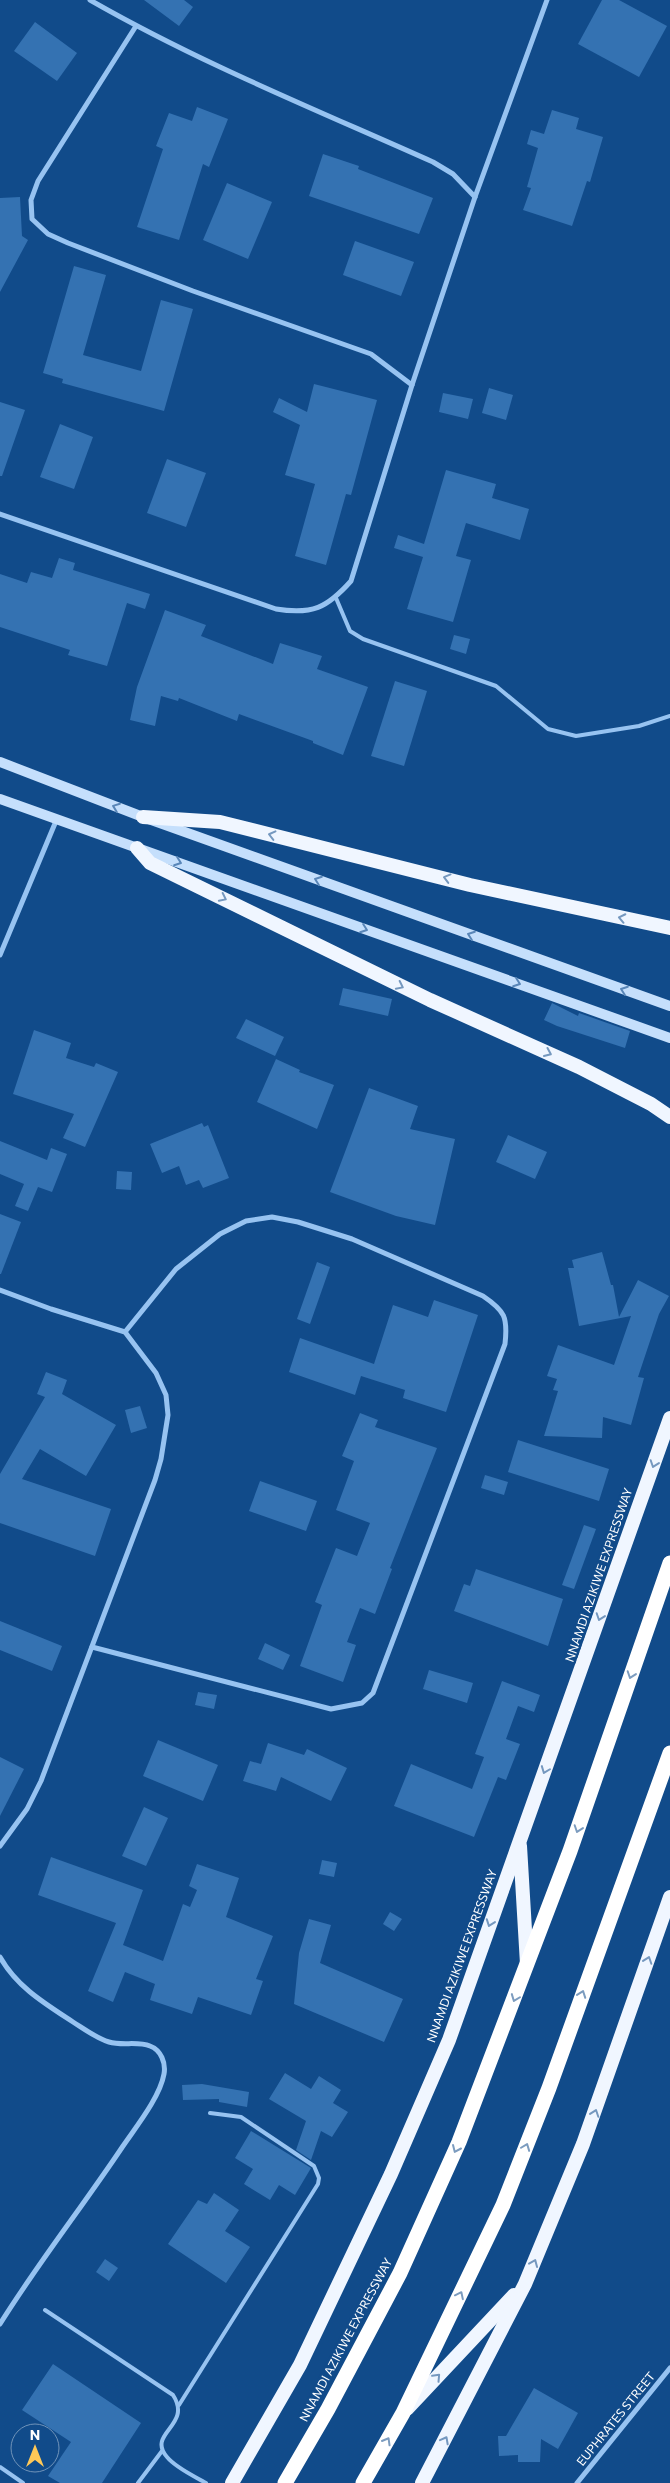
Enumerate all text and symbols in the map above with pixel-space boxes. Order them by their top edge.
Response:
one-way arrow [112,802,121,813]
one-way arrow [268,830,277,841]
one-way arrow [173,856,182,866]
one-way arrow [443,874,451,884]
one-way arrow [315,876,323,886]
one-way arrow [218,892,227,903]
one-way arrow [618,913,627,924]
one-way arrow [359,923,368,933]
one-way arrow [467,931,476,941]
one-way arrow [512,977,521,987]
one-way arrow [395,979,404,989]
one-way arrow [620,986,629,996]
one-way arrow [543,1047,552,1058]
one-way arrow [650,1459,660,1468]
street label: NNAMDI AZIKIWE EXPRESSWAY [562,1486,635,1664]
one-way arrow [595,1613,605,1621]
one-way arrow [627,1671,637,1679]
one-way arrow [541,1766,551,1774]
one-way arrow [574,1824,584,1833]
street label: NNAMDI AZIKIWE EXPRESSWAY [423,1867,499,2044]
one-way arrow [486,1919,496,1927]
one-way arrow [642,1956,652,1964]
one-way arrow [576,1991,586,1999]
one-way arrow [511,1993,521,2002]
one-way arrow [589,2109,599,2118]
one-way arrow [519,2143,530,2152]
one-way arrow [451,2144,462,2153]
street label: NNAMDI AZIKIWE EXPRESSWAY [296,2255,394,2424]
one-way arrow [528,2260,538,2268]
one-way arrow [453,2291,464,2300]
street label: EUPHRATES STREET [573,2369,657,2468]
one-way arrow [431,2374,440,2383]
north arrow [10,2423,60,2473]
text: N [30,2426,40,2443]
one-way arrow [439,2436,449,2445]
one-way arrow [381,2437,391,2446]

